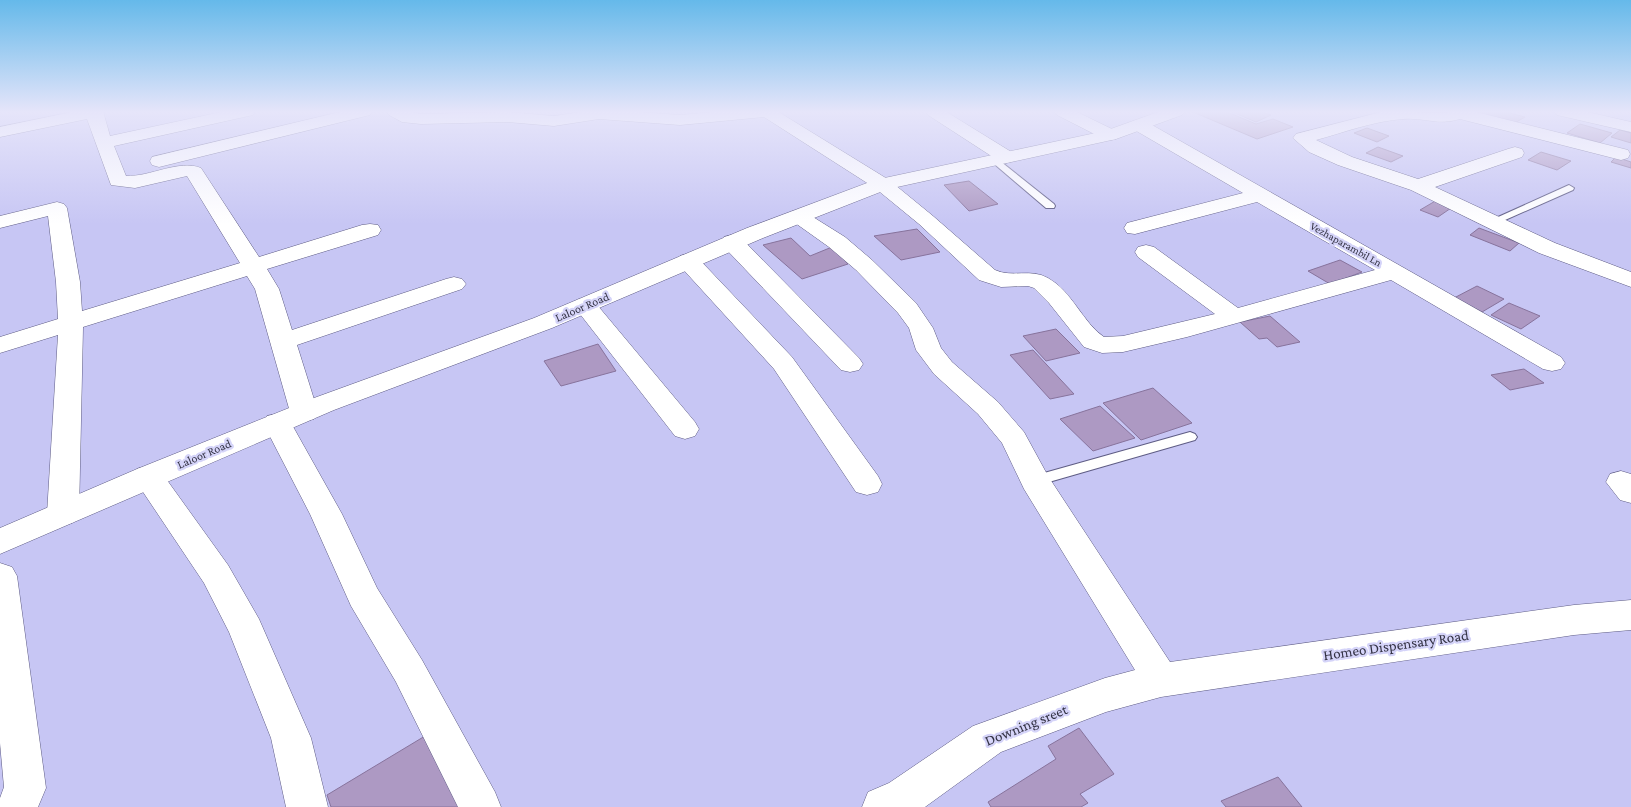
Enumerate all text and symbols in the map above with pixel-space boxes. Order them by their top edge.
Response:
street label: Vezhaparambil Ln [1308,219,1384,269]
street label: Laloor Road [553,289,612,325]
street label: Laloor Road [175,436,234,472]
street label: Homeo Dispensary Road [1322,627,1470,664]
street label: Downing sreet [982,701,1071,750]

